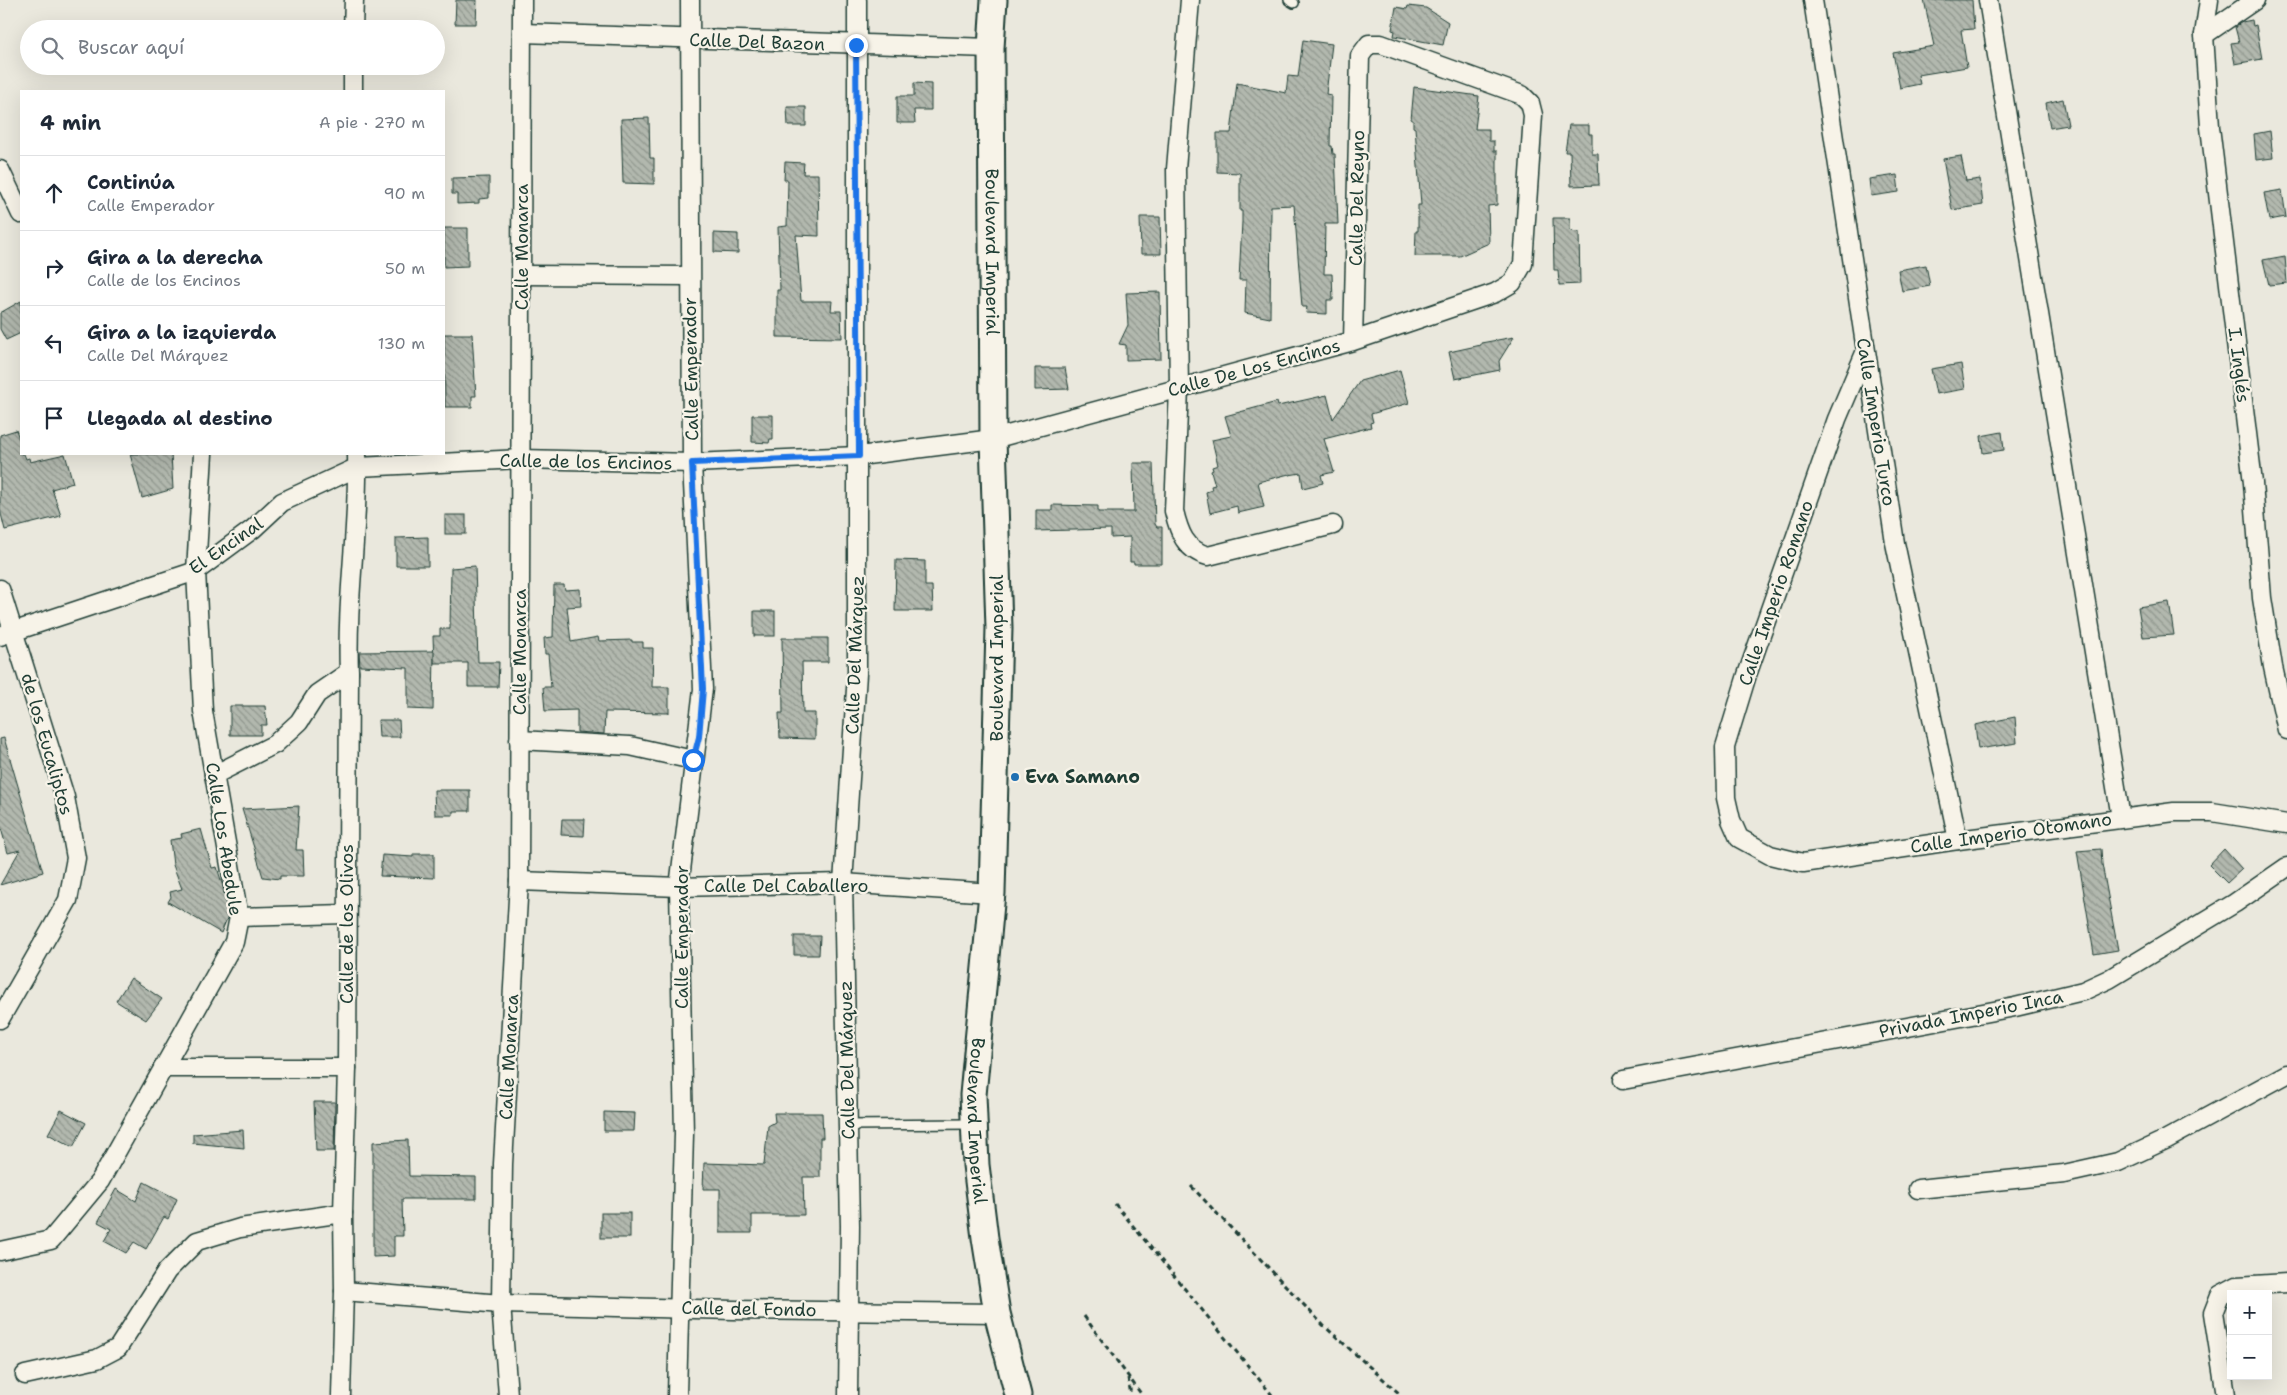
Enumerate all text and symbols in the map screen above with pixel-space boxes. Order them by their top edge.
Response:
search box [20,20,445,75]
street label: Calle Del Bazon [689,28,825,56]
icon: search [38,34,66,62]
route end [845,34,868,57]
text: Buscar aquí [78,35,184,60]
text: 4 min [40,109,101,137]
text: A pie · 270 m [319,112,425,133]
street label: Calle Del Reyno [1344,130,1370,266]
street label: Boulevard Imperial [980,168,1004,336]
text: Continúa [87,170,175,195]
icon: ahead [40,179,68,207]
text: 90 m [384,183,425,204]
street label: Calle Monarca [510,184,534,310]
text: Calle Emperador [87,195,215,216]
text: Gira a la derecha [87,245,263,270]
icon: right [40,254,68,282]
text: 50 m [385,258,425,279]
text: Calle de los Encinos [87,270,241,291]
street label: Calle Emperador [678,297,704,441]
text: Gira a la izquierda [87,320,276,345]
street label: I. Inglés [2222,326,2256,404]
icon: left [40,329,68,357]
text: 130 m [378,333,425,354]
street label: Calle De Los Encinos [1165,333,1343,403]
street label: Calle Imperio Turco [1851,336,1901,508]
text: Calle Del Márquez [87,345,229,366]
icon: arrive [40,404,68,432]
text: Llegada al destino [87,406,273,431]
street label: Calle de los Encinos [499,448,673,476]
street label: Calle Imperio Romano [1733,497,1819,689]
street label: El Encinal [184,511,268,580]
street label: Boulevard Imperial [985,574,1009,741]
street label: Calle Del Márquez [840,575,870,735]
street label: Calle Monarca [508,589,532,715]
street label: de los Eucaliptos [15,670,79,818]
route start [682,749,705,772]
street label: Calle Los Abedule [200,761,248,917]
place label: Eva Samano [1025,765,1140,789]
marker: Eva Samano [1009,771,1021,783]
street label: Calle Imperio Otomano [1909,807,2113,859]
street label: Calle de los Olivos [335,844,359,1004]
street label: Calle Emperador [670,865,694,1009]
street label: Calle Del Caballero [704,874,868,898]
street label: Calle Del Márquez [834,980,860,1140]
street label: Privada Imperio Inca [1877,984,2065,1044]
street label: Calle Monarca [494,993,524,1121]
street label: Boulevard Imperial [961,1036,993,1206]
map controls [2227,1290,2272,1380]
button: + [2227,1290,2272,1335]
street label: Calle del Fondo [681,1296,817,1322]
button: − [2227,1335,2272,1380]

